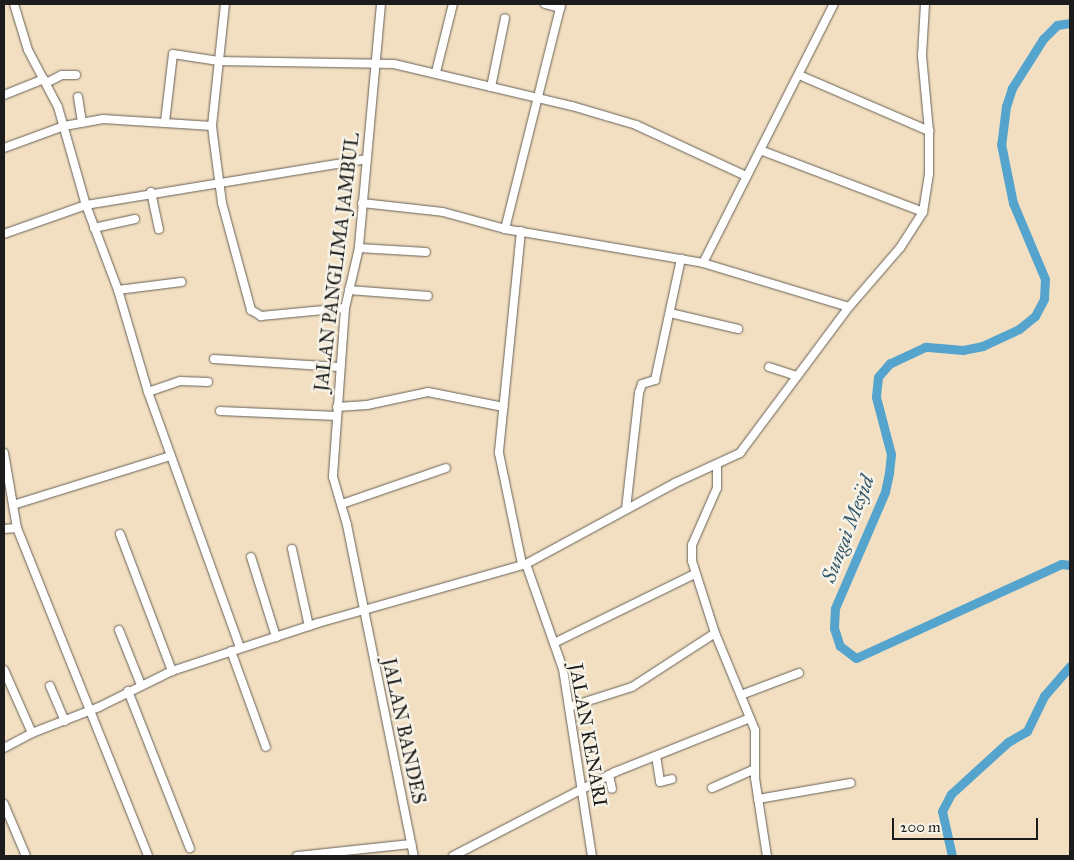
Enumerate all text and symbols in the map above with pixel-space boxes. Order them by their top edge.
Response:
street label: JALAN PANGLIMA JAMBUL [310,131,364,393]
water label: Sungai Mesjid [817,472,879,586]
street label: JALAN BANDES [377,656,431,806]
street label: JALAN KENARI [564,661,612,809]
scale bar [894,808,1040,840]
text: 200 m [900,818,941,836]

